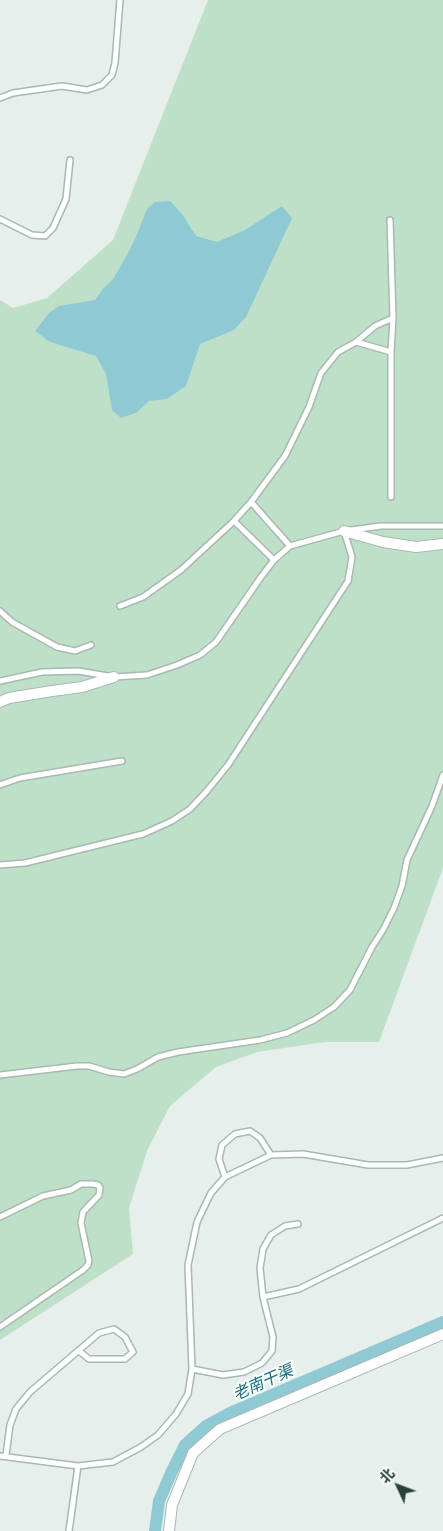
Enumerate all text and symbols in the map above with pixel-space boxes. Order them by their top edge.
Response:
water label: 老南干渠 [230,1361,296,1405]
north arrow [373,1461,423,1511]
text: 北 [376,1465,398,1487]

